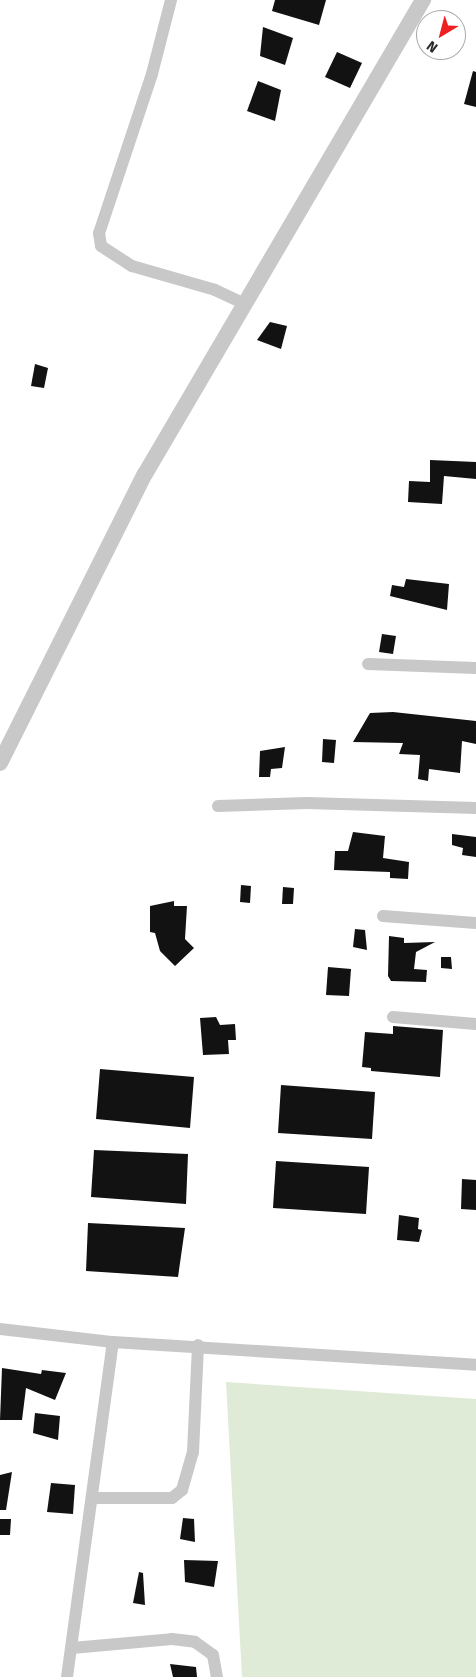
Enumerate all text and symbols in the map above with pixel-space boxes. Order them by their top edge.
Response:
north arrow [416,10,466,60]
text: N [423,37,441,56]

